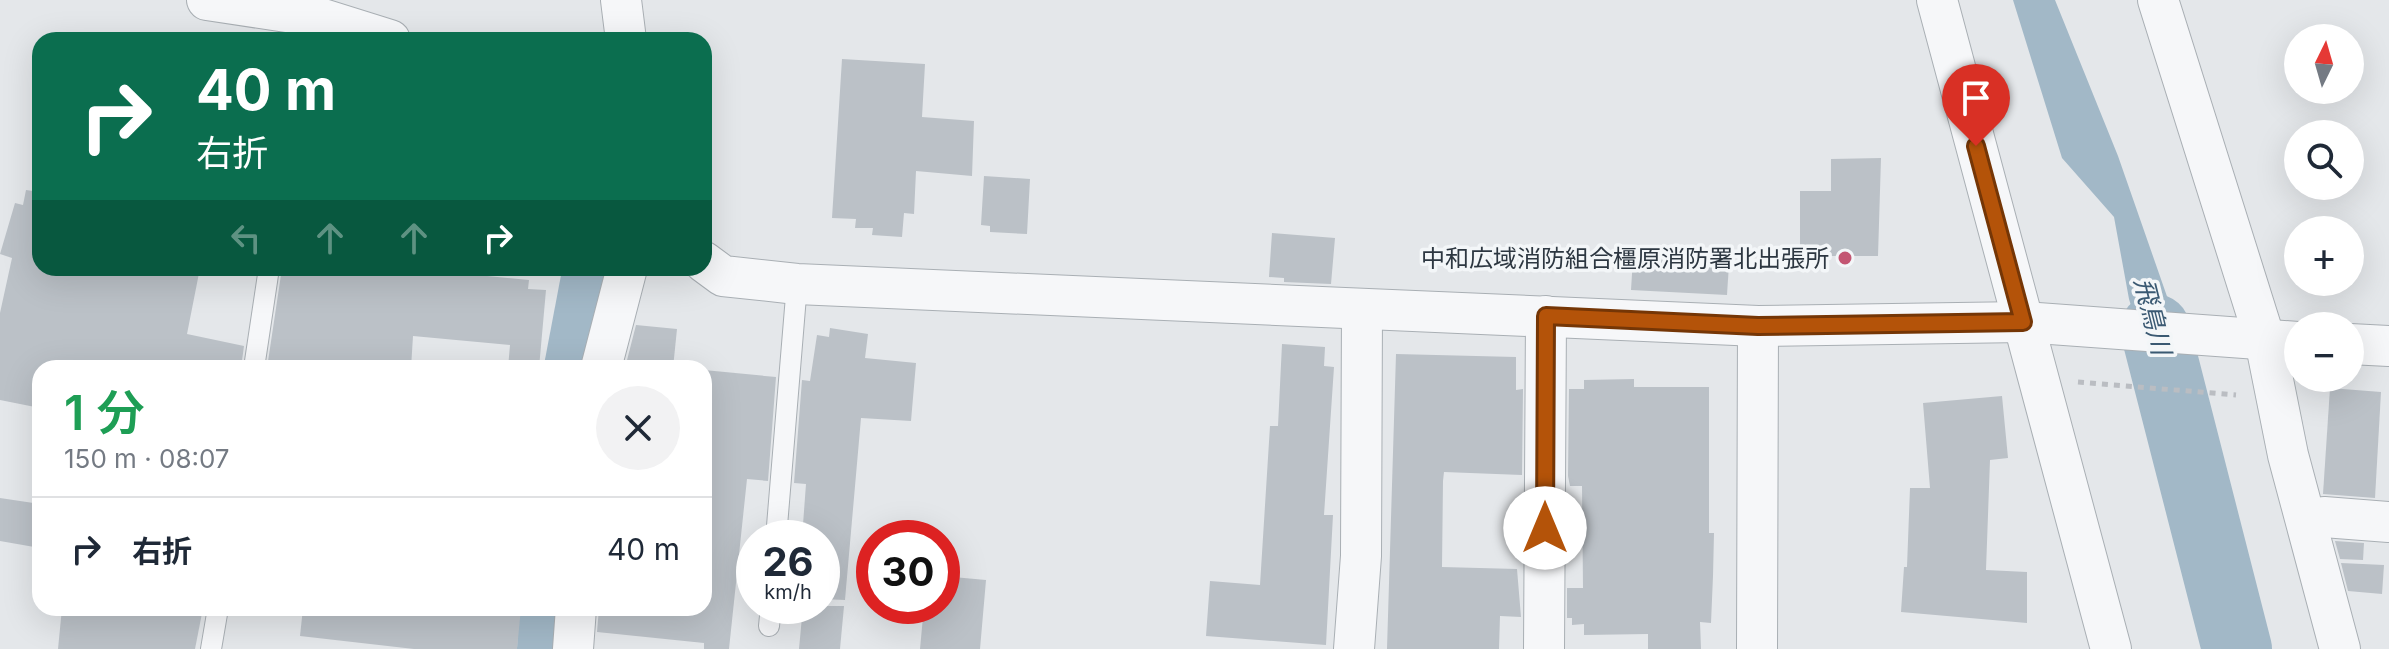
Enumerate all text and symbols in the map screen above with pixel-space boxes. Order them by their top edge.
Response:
north arrow [2284,24,2364,104]
map controls [2284,24,2364,392]
text: 40 m [196,56,336,124]
icon: right [64,64,168,168]
pin [1942,64,2010,146]
icon: arrive [1954,76,1998,120]
button: search [2284,120,2364,200]
text: 右折 [196,131,268,175]
icon: left [224,216,268,260]
icon: ahead [308,216,352,260]
icon: ahead [392,216,436,260]
icon: right [476,216,520,260]
button: + [2284,216,2364,296]
place label: 中和広域消防組合橿原消防署北出張所 [1421,244,1829,273]
marker: 中和広域消防組合橿原消防署北出張所 [1836,249,1854,267]
water label: 飛鳥川 [2129,274,2178,360]
button: − [2284,312,2364,392]
text: 1 分 [64,383,144,442]
button: close [596,386,680,470]
text: 150 m · 08:07 [64,443,230,474]
position arrow [1503,486,1587,570]
speed limit sign: 30 [856,520,960,624]
icon: right [64,527,108,571]
text: 40 m [607,531,680,567]
text: 右折 [132,533,192,569]
text: 26 [762,537,814,586]
text: km/h [764,580,812,604]

